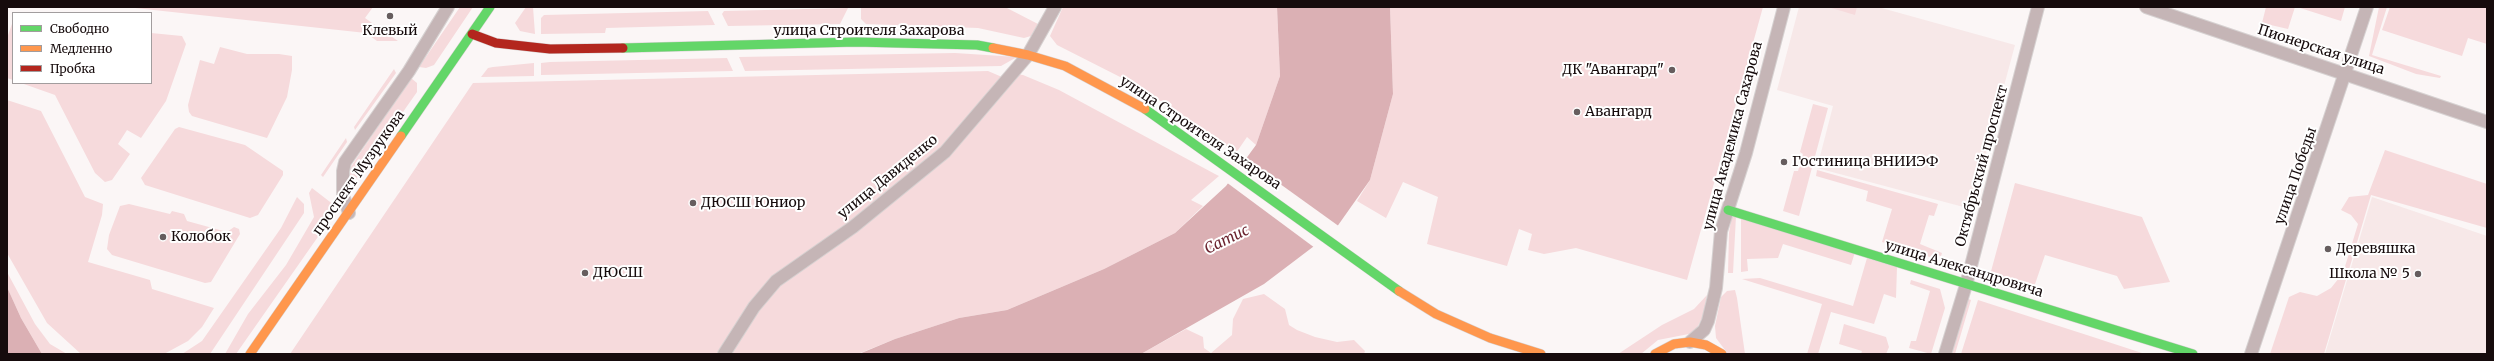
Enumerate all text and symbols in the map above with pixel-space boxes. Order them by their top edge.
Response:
marker: Клевый [385,11,395,21]
legend [12,12,152,84]
text: Свободно [50,21,109,36]
street label: Пионерская улица [2255,22,2387,78]
place label: Клевый [362,23,418,39]
street label: улица Строителя Захарова [774,23,964,39]
street label: улица Академика Сахарова [1700,40,1766,232]
text: Медленно [50,41,112,56]
text: Пробка [50,61,95,76]
place label: ДК "Авангард" [1562,62,1664,78]
marker: ДК "Авангард" [1667,65,1677,75]
street label: улица Строителя Захарова [1116,73,1284,193]
street label: Октябрьский проспект [1952,83,2012,249]
place label: Авангард [1585,104,1652,120]
street label: проспект Музрукова [309,107,409,239]
marker: Авангард [1572,107,1582,117]
street label: улица Победы [2271,125,2321,227]
street label: улица Давиденко [835,132,941,222]
place label: Гостиница ВНИИЭФ [1792,154,1938,170]
marker: Гостиница ВНИИЭФ [1779,157,1789,167]
place label: ДЮСШ Юниор [701,195,805,211]
marker: ДЮСШ Юниор [688,198,698,208]
water label: Сатис [1202,222,1252,258]
place label: Колобок [171,229,231,245]
marker: Колобок [158,232,168,242]
street label: улица Александровича [1883,237,2045,301]
place label: Деревяшка [2336,241,2416,257]
marker: Деревяшка [2323,244,2333,254]
place label: ДЮСШ [593,265,643,281]
place label: Школа № 5 [2329,266,2410,282]
marker: ДЮСШ [580,268,590,278]
marker: Школа № 5 [2413,269,2423,279]

